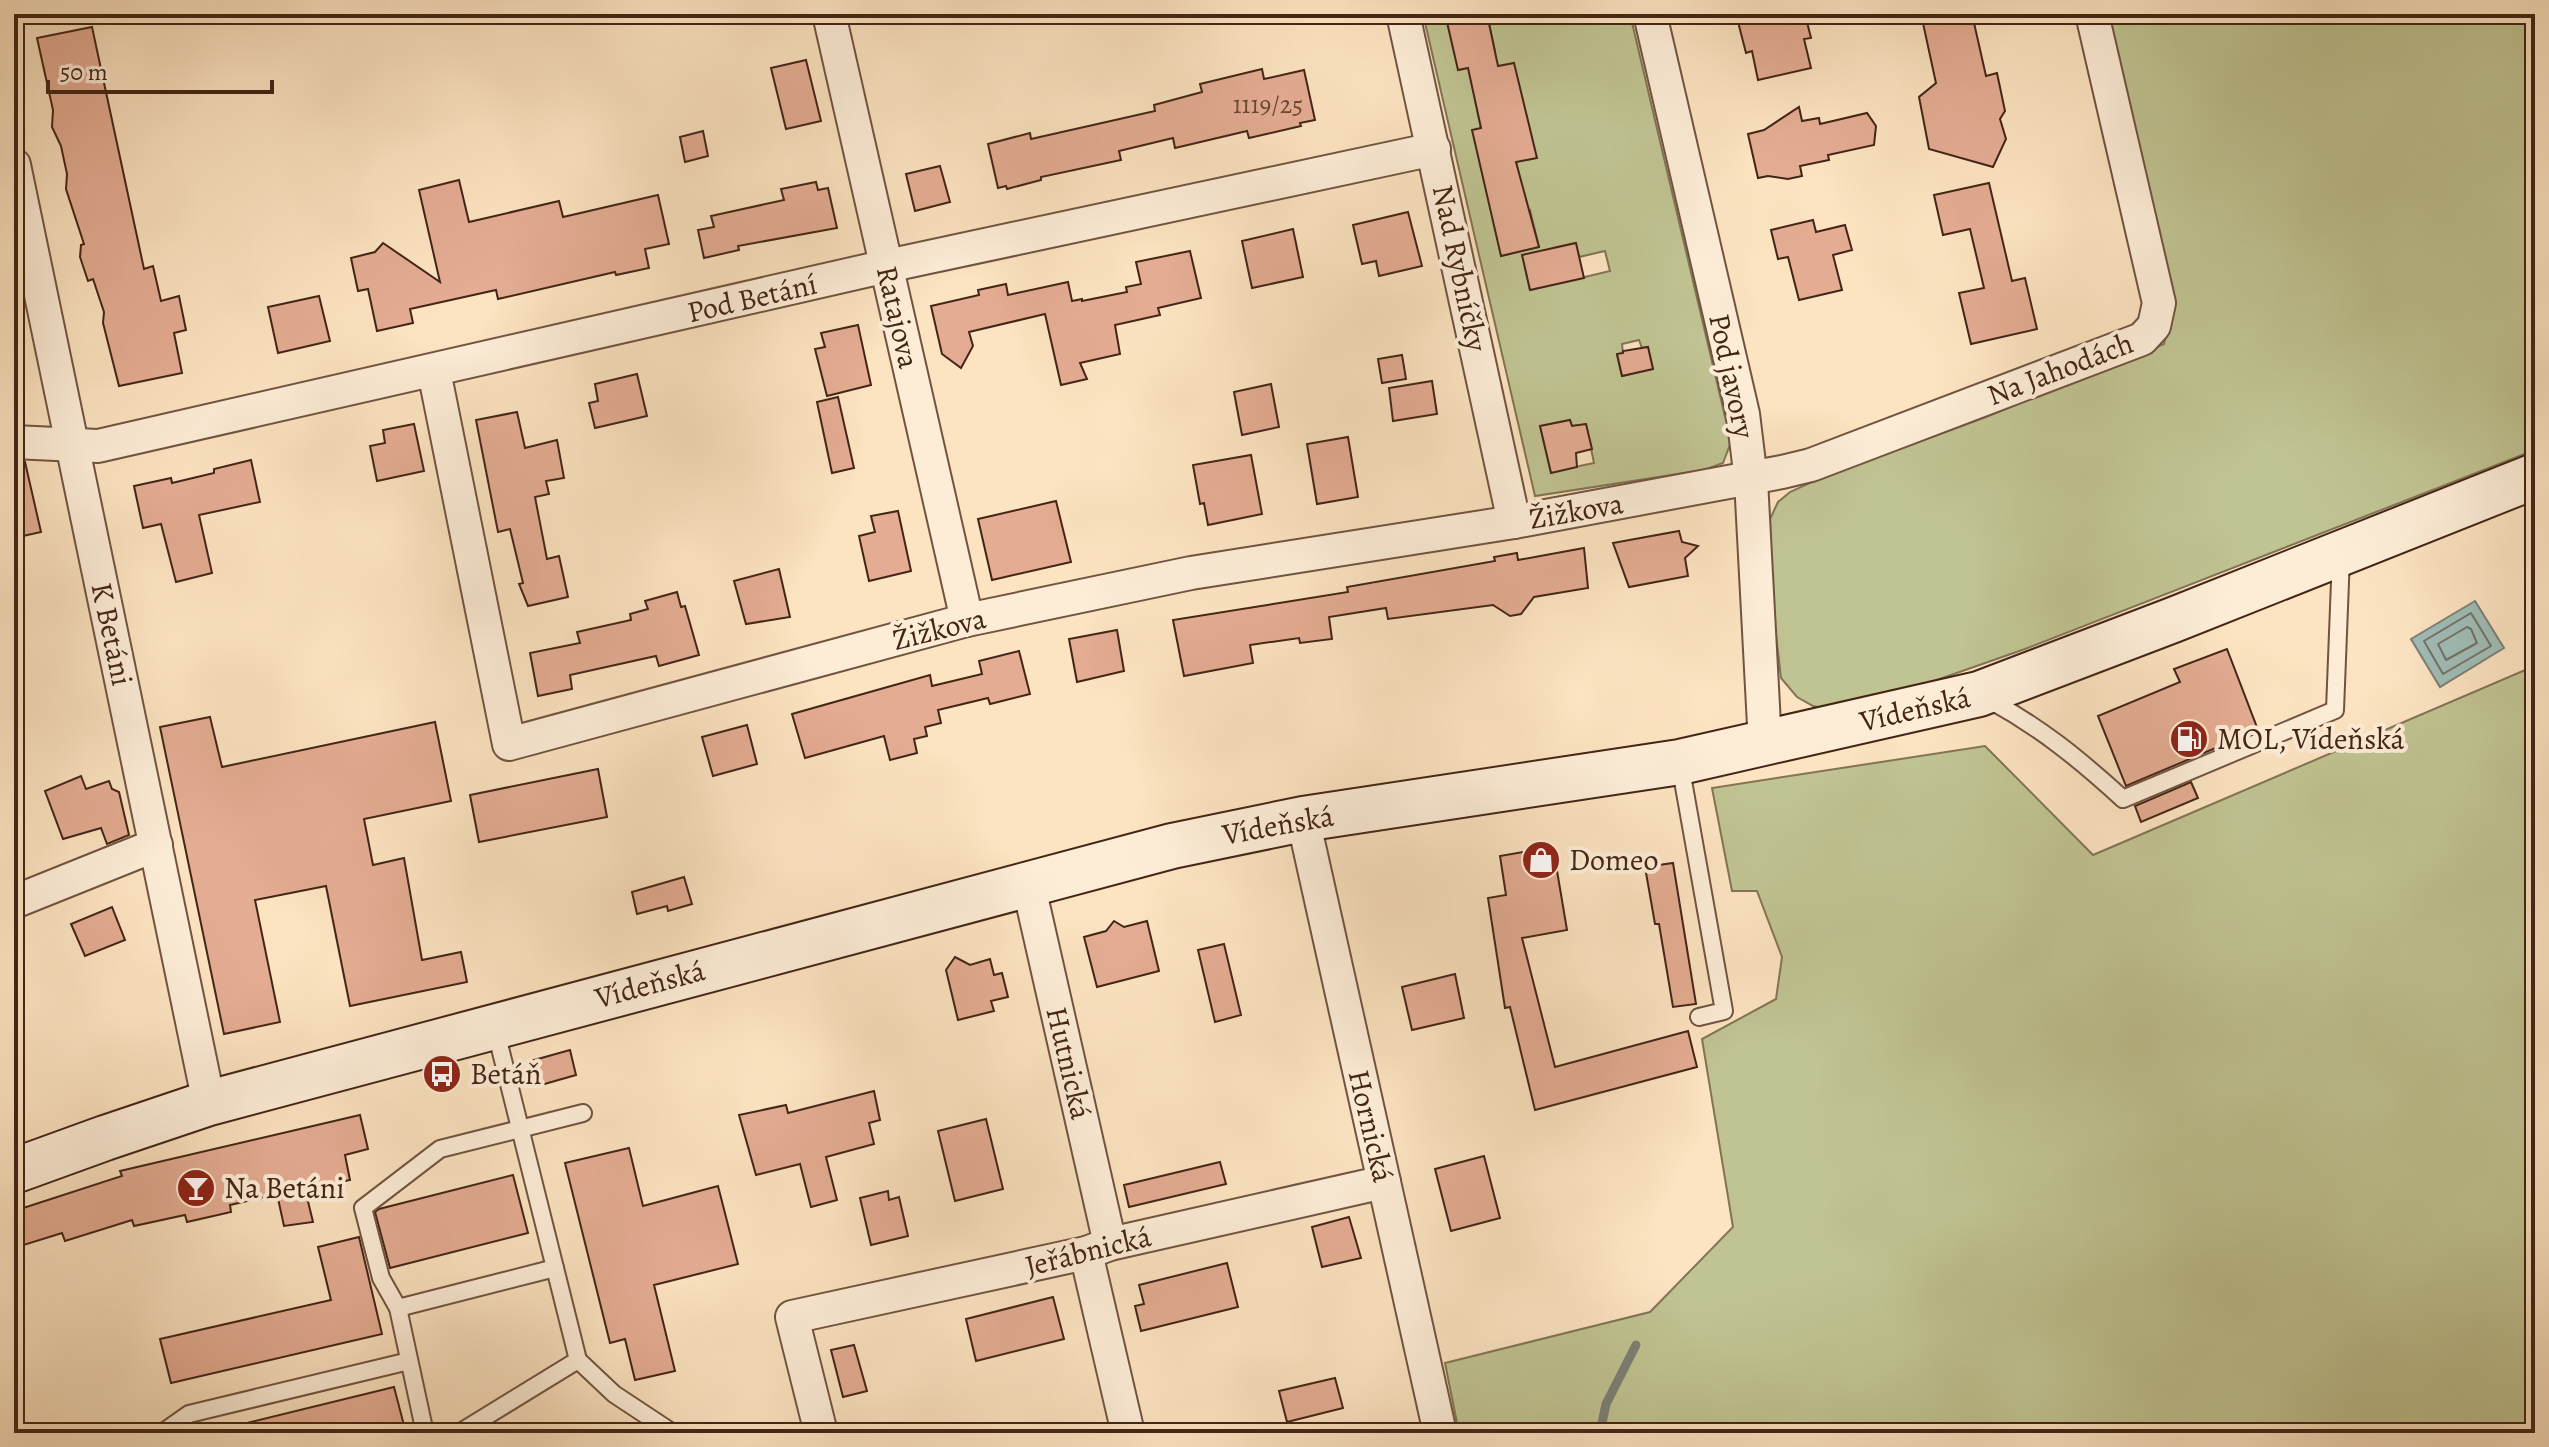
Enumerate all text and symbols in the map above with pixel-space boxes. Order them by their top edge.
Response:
scale bar [48,44,272,94]
text: 50 m [60,56,108,88]
house number: 1119/25 [1233,87,1303,122]
street label: Nad Rybníčky [1423,181,1497,356]
street label: Ratajova [867,262,929,372]
street label: Pod Betání [683,264,821,332]
street label: Pod javory [1699,310,1765,442]
street label: Na Jahodách [1981,323,2139,415]
street label: Žižkova [1526,483,1626,539]
street label: K Betáni [82,579,142,689]
street label: Žižkova [888,598,990,660]
street label: Vídeňská [1855,677,1974,741]
fuel station icon: MOL, Vídeňská [2168,718,2210,760]
place label: MOL, Vídeňská [2217,719,2405,759]
street label: Vídeňská [1218,796,1337,855]
shop icon: Domeo [1520,839,1562,881]
place label: Domeo [1569,840,1658,880]
street label: Vídeňská [590,950,709,1018]
street label: Hutnická [1037,1003,1101,1123]
bus stop icon: Betáň [421,1053,463,1095]
place label: Betáň [470,1054,542,1094]
street label: Hornická [1339,1066,1403,1186]
bar icon: Na Betáni [175,1167,217,1209]
place label: Na Betáni [224,1168,345,1208]
street label: Jeřábnická [1021,1216,1155,1286]

